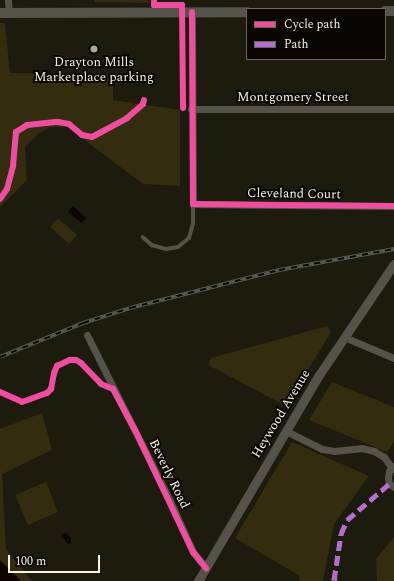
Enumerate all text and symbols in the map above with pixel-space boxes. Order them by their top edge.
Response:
legend [246,8,386,60]
text: Cycle path [284,15,341,34]
text: Path [284,35,309,54]
marker: Drayton Mills Marketplace parking [89,44,99,54]
place label: Drayton Mills Marketplace parking [34,55,154,86]
street label: Montgomery Street [237,89,349,105]
street label: Cleveland Court [247,185,341,203]
street label: Heywood Avenue [248,367,314,461]
street label: Beverly Road [145,437,193,511]
scale bar [10,547,102,573]
text: 100 m [15,552,46,571]

